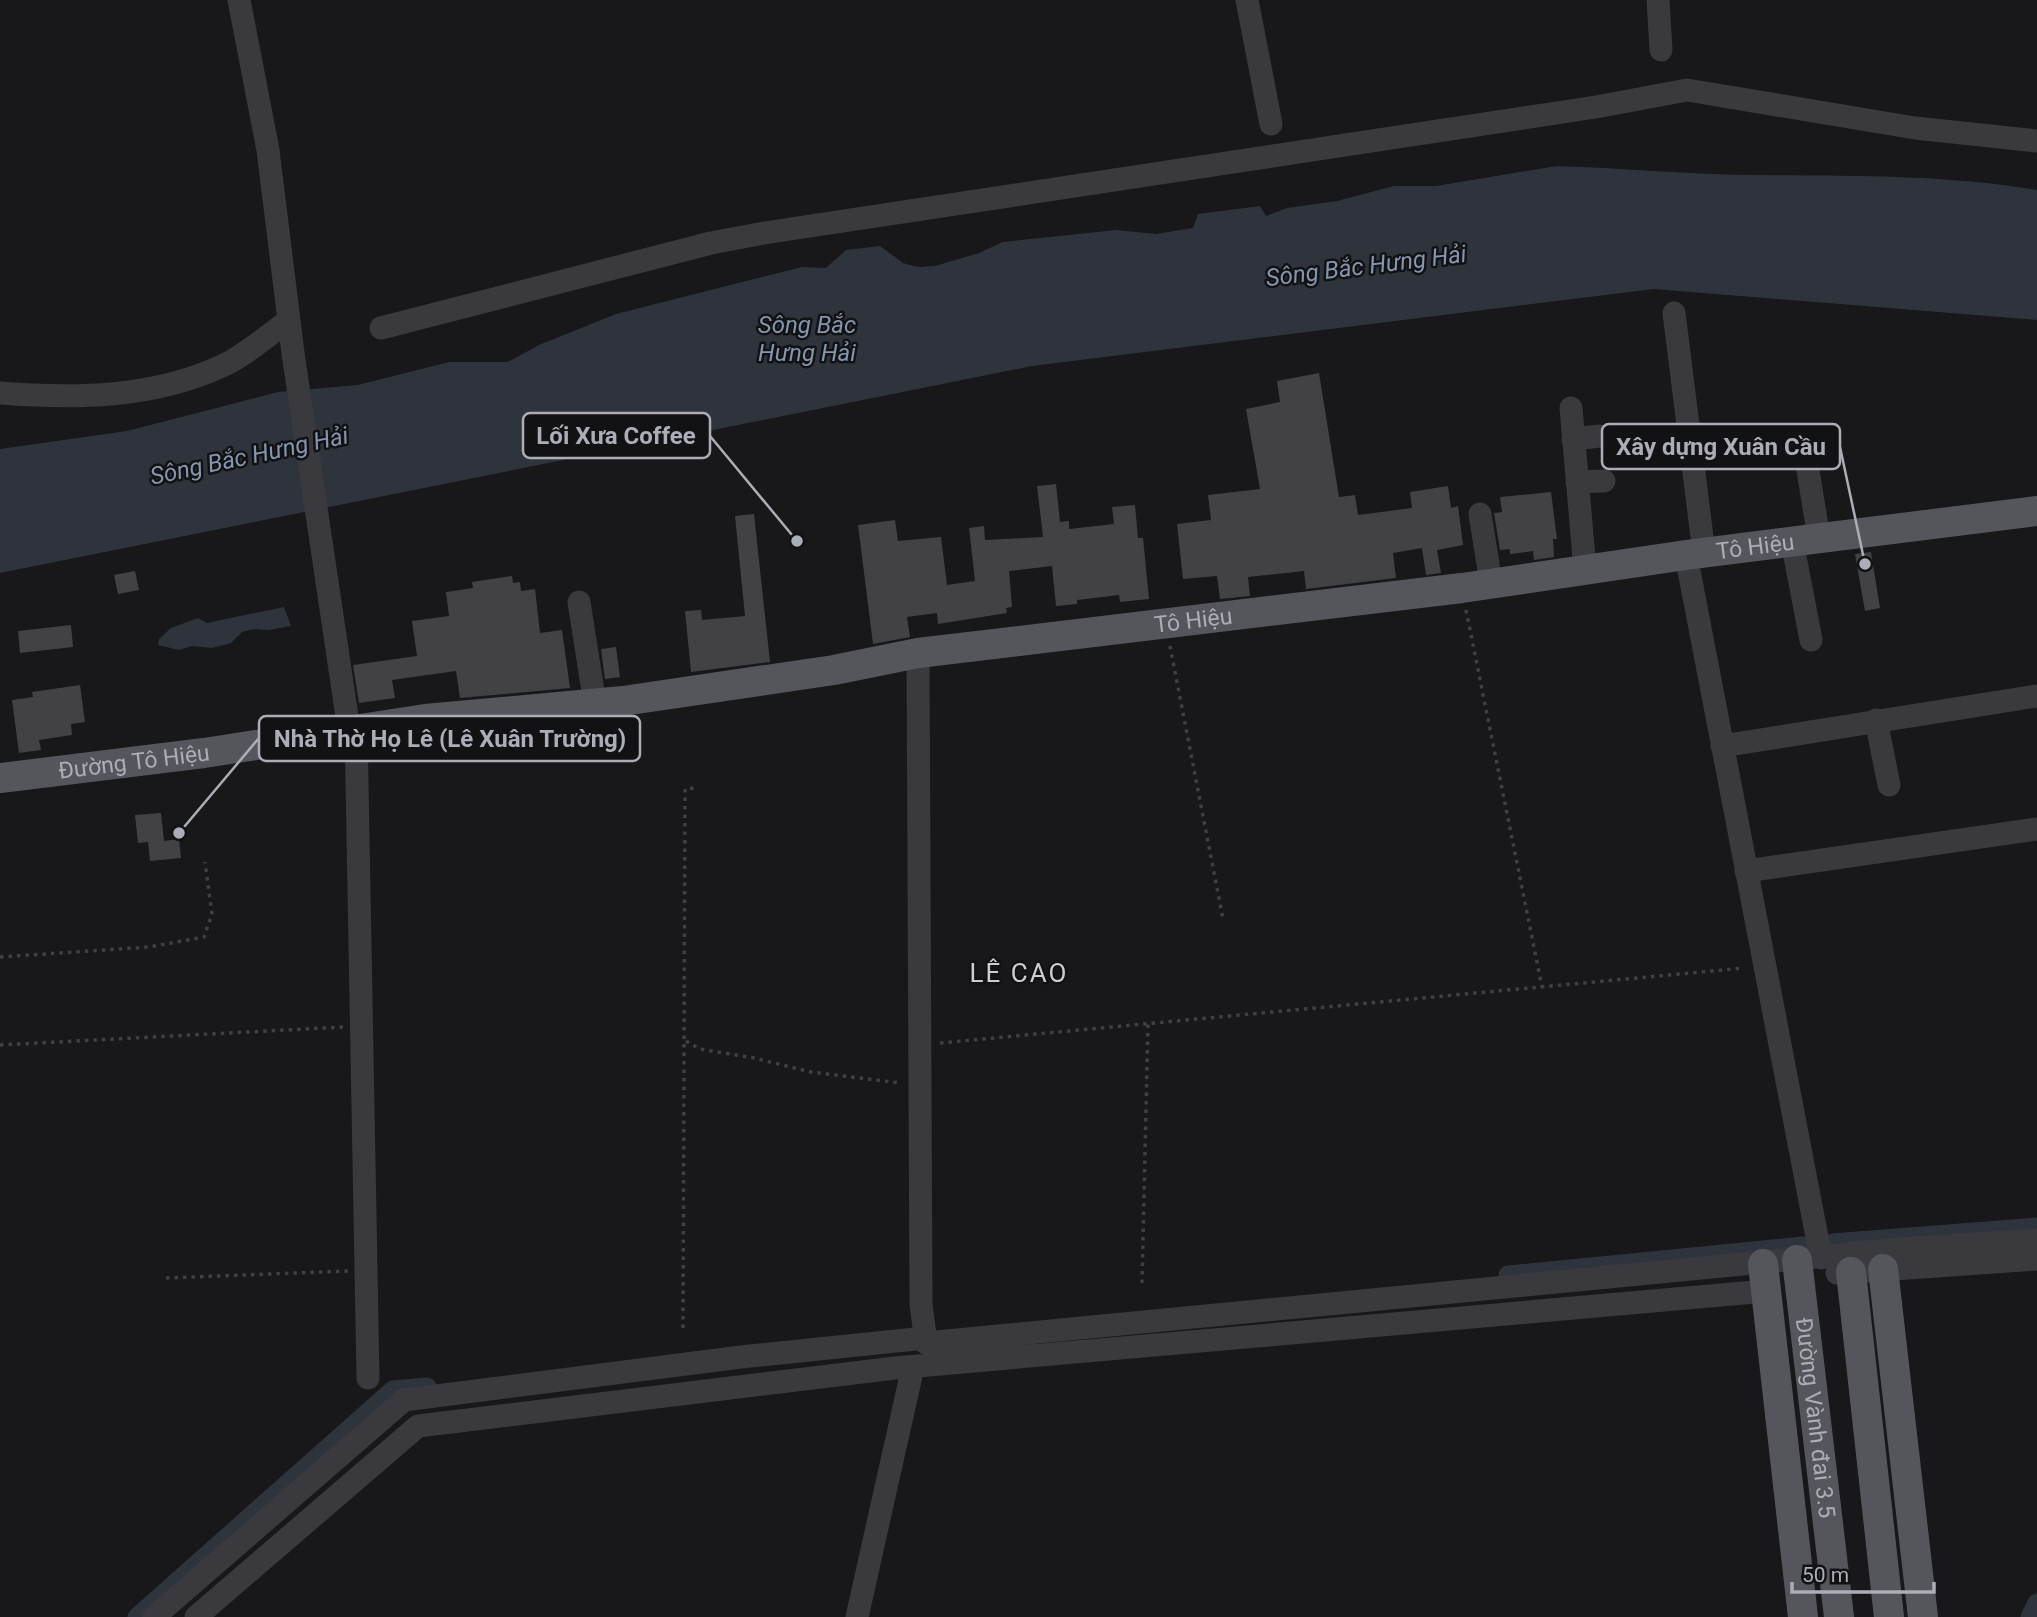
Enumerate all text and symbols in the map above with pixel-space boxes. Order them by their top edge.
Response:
water label: Sông Bắc Hưng Hải [1264,240,1468,292]
water label: Sông Bắc Hưng Hải [758,311,856,367]
callout: Lối Xưa Coffee [523,413,710,458]
water label: Sông Bắc Hưng Hải [147,421,351,491]
text: Lối Xưa Coffee [536,422,696,450]
callout: Xây dựng Xuân Cầu [1602,424,1840,469]
text: Xây dựng Xuân Cầu [1616,433,1826,461]
street label: Tô Hiệu [1715,528,1796,565]
street label: Tô Hiệu [1153,602,1234,638]
callout: Nhà Thờ Họ Lê (Lê Xuân Trường) [259,716,640,761]
text: Nhà Thờ Họ Lê (Lê Xuân Trường) [274,725,626,753]
street label: Đường Tô Hiệu [57,739,211,784]
district label: LÊ CAO [970,958,1068,988]
street label: Đường Vành đai 3.5 [1790,1316,1841,1520]
scale bar [1792,1550,1934,1594]
text: 50 m [1802,1563,1849,1587]

